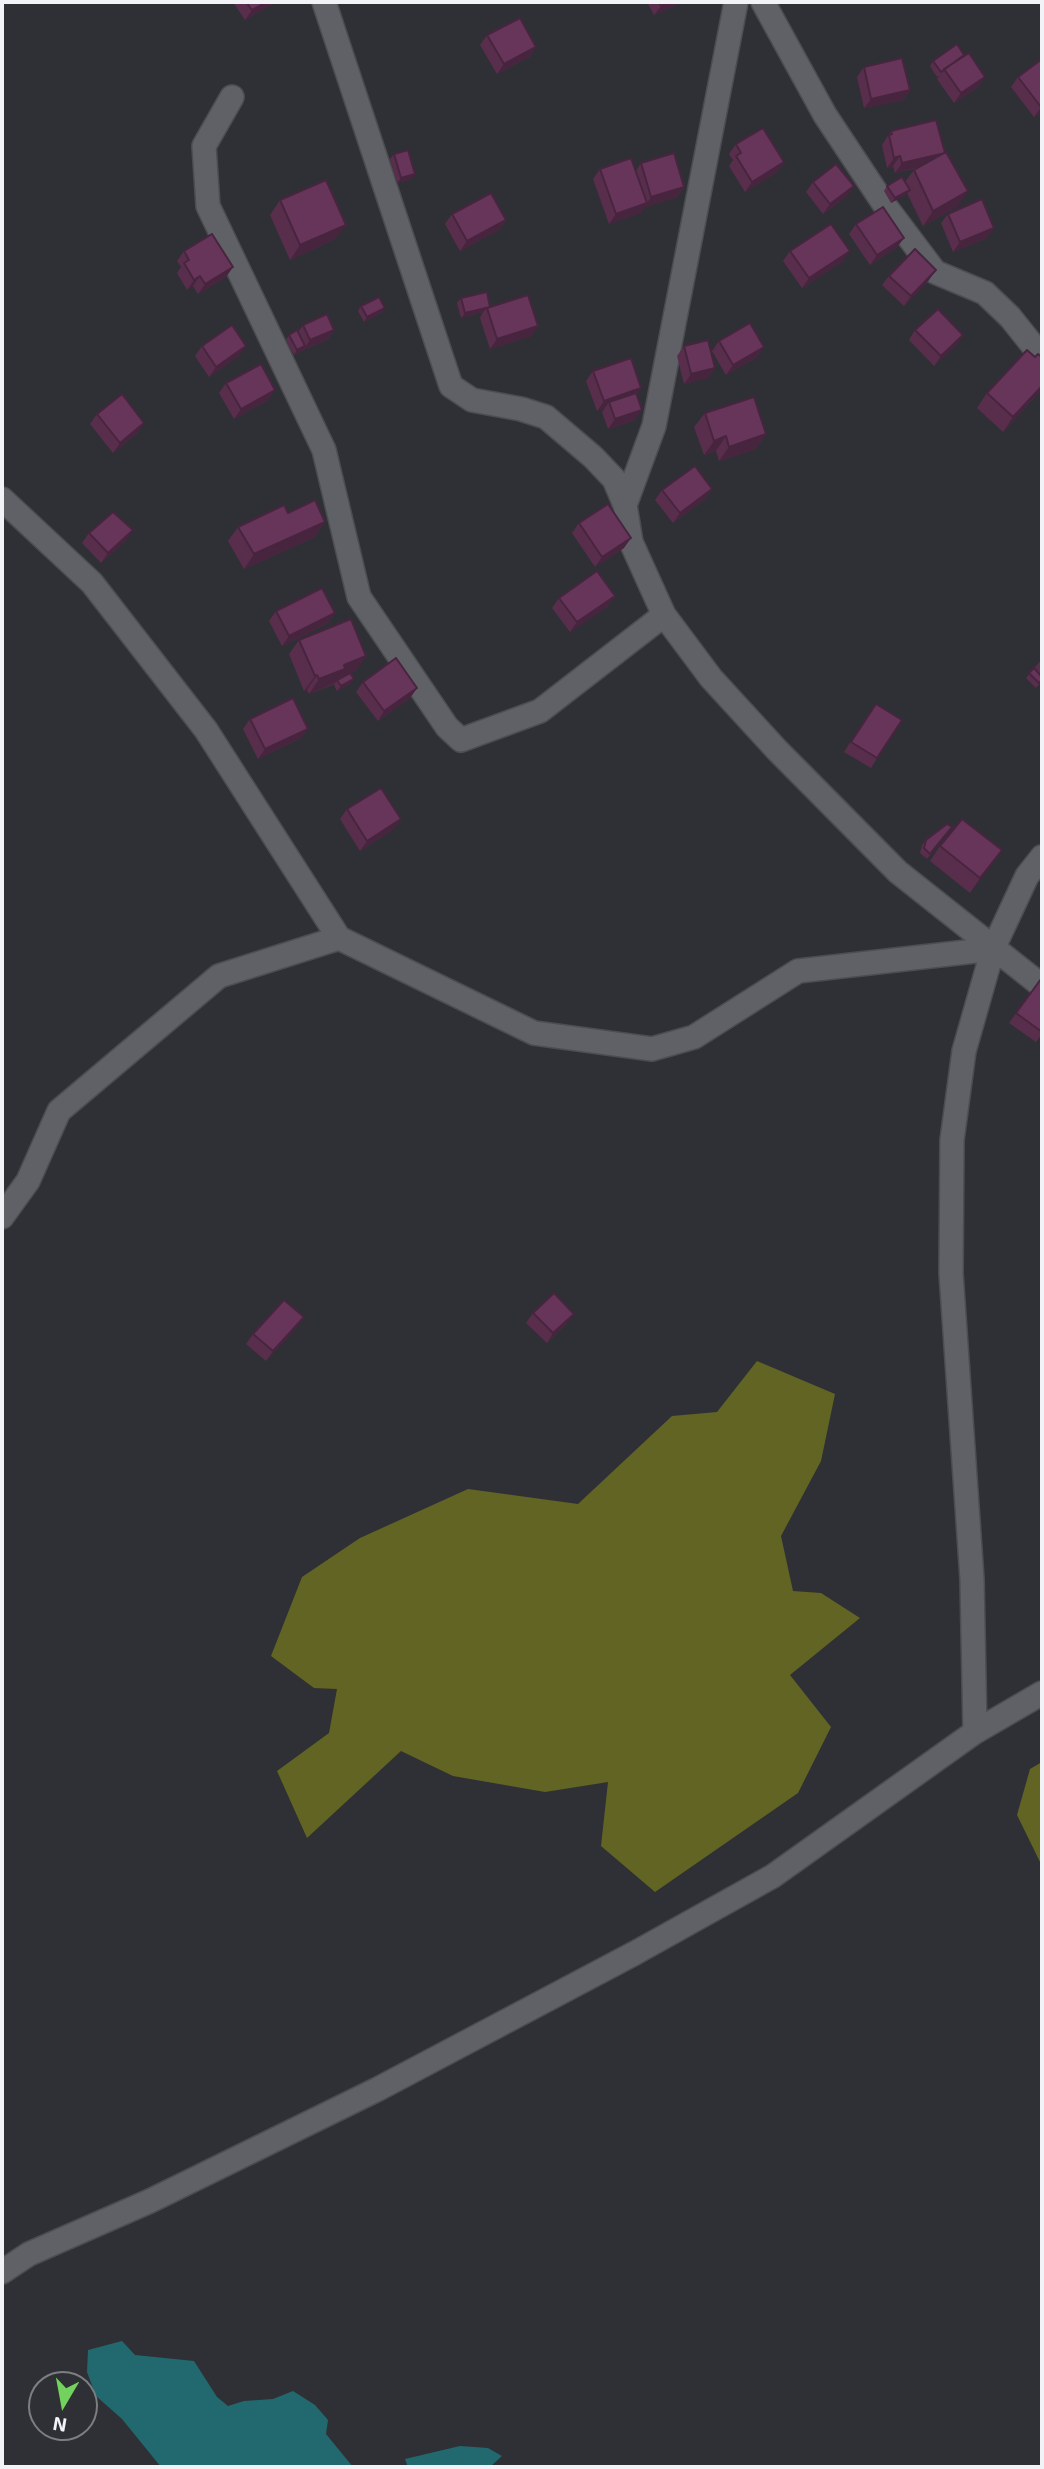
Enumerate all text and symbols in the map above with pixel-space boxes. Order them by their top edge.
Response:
north arrow [28,2371,98,2441]
text: N [51,2413,68,2438]

